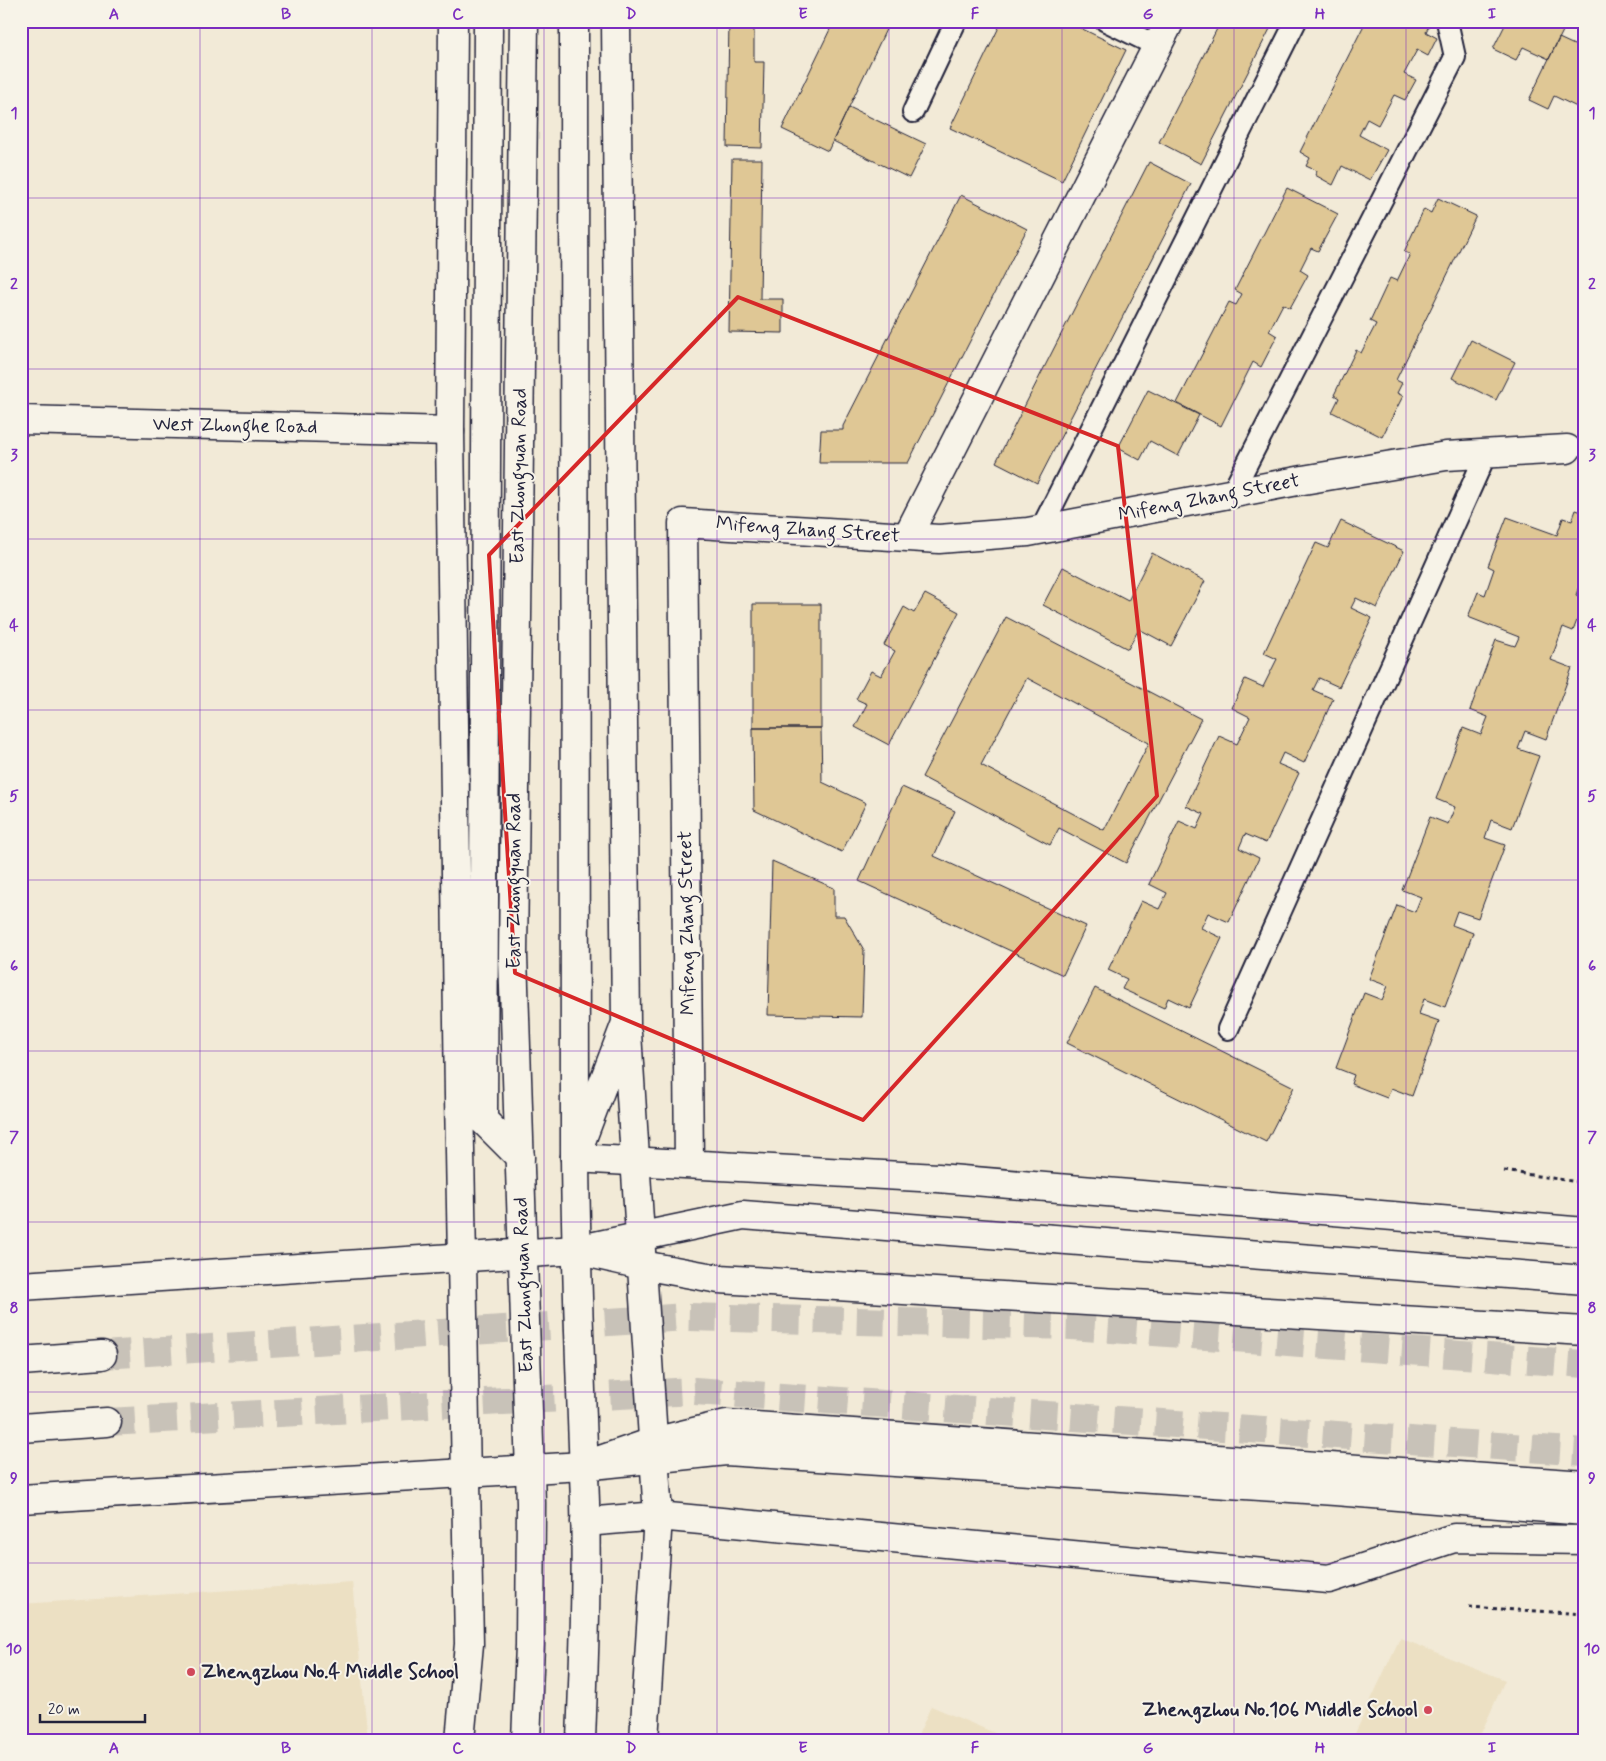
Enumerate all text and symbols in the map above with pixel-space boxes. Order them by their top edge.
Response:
text: A [109,4,119,25]
text: B [281,4,291,25]
text: C [452,4,464,25]
text: D [625,4,637,25]
text: E [798,4,808,25]
text: F [971,4,980,25]
text: G [1143,4,1154,25]
text: H [1315,4,1326,25]
text: I [1488,4,1497,25]
text: 1 [10,103,18,124]
text: 1 [1588,103,1596,124]
text: 2 [10,274,18,295]
text: 2 [1588,274,1596,295]
street label: East Zhongyuan Road [504,388,536,564]
street label: West Zhonghe Road [152,411,318,443]
text: 3 [10,445,18,466]
text: 3 [1588,445,1596,466]
street label: Mifeng Zhang Street [1116,467,1303,531]
street label: Mifeng Zhang Street [715,510,901,552]
text: 4 [9,615,19,636]
text: 4 [1587,615,1597,636]
text: 5 [9,786,19,807]
text: 5 [1587,786,1597,807]
street label: East Zhongyuan Road [501,793,530,969]
street label: Mifeng Zhang Street [672,830,704,1015]
text: 6 [10,956,18,977]
text: 6 [1588,956,1596,977]
text: 7 [9,1127,19,1148]
text: 7 [1587,1127,1597,1148]
street label: East Zhongyuan Road [507,1196,543,1374]
text: 8 [9,1298,19,1319]
text: 8 [1587,1298,1597,1319]
text: 9 [10,1468,18,1489]
text: 9 [1588,1468,1596,1489]
text: 10 [6,1639,22,1660]
text: 10 [1584,1639,1600,1660]
place label: Zhengzhou No.4 Middle School [201,1659,459,1686]
marker: Zhengzhou No.4 Middle School [185,1666,197,1678]
scale bar [40,1691,145,1723]
place label: Zhengzhou No.106 Middle School [1142,1697,1418,1724]
text: 20 m [48,1700,80,1720]
marker: Zhengzhou No.106 Middle School [1422,1704,1434,1716]
text: A [109,1738,119,1759]
text: B [281,1738,291,1759]
text: C [452,1738,464,1759]
text: D [625,1738,637,1759]
text: E [798,1738,808,1759]
text: F [971,1738,980,1759]
text: G [1143,1738,1154,1759]
text: H [1315,1738,1326,1759]
text: I [1488,1738,1497,1759]

